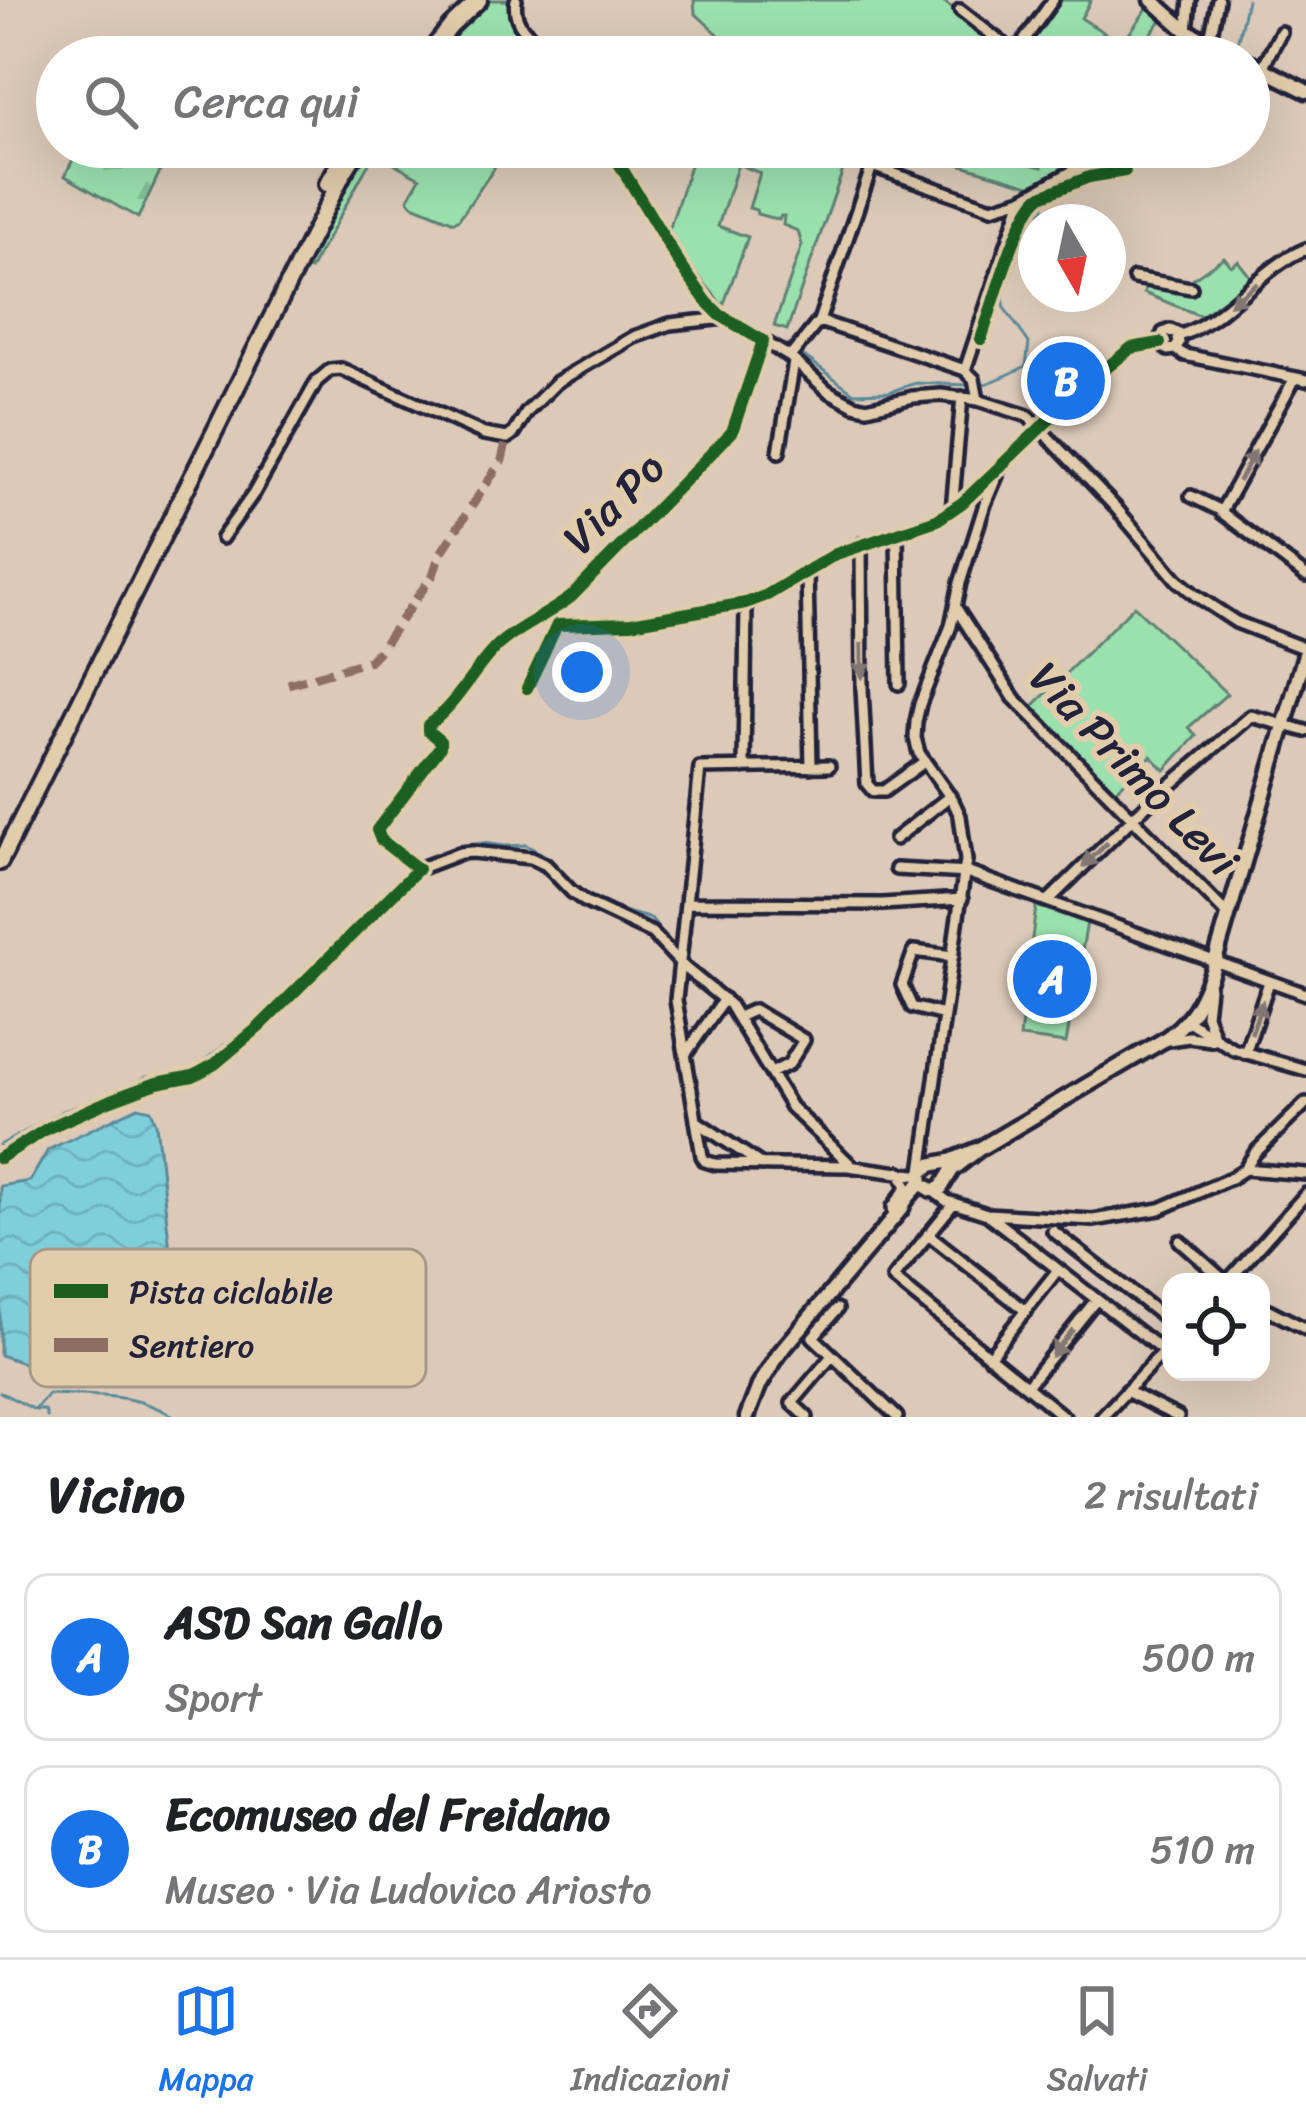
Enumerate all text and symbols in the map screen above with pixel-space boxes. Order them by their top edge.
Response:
search box [36,36,1270,168]
text: Cerca qui [174,62,359,142]
icon: search [78,69,144,135]
north arrow [1018,204,1126,312]
one-way arrow [1228,281,1259,306]
pin: B [1027,336,1105,426]
street label: Via Po [543,432,685,574]
one-way arrow [1236,448,1257,483]
your location [552,642,612,702]
street label: Via Primo Levi [1009,642,1260,898]
one-way arrow [852,643,872,681]
one-way arrow [1081,841,1110,869]
pin: A [1013,934,1091,1024]
one-way arrow [1249,999,1267,1035]
legend [30,1249,426,1387]
text: Pista ciclabile [129,1263,333,1321]
map controls [1162,1273,1270,1381]
button: locate [1162,1273,1270,1381]
text: Sentiero [129,1317,254,1375]
one-way arrow [1049,1328,1075,1359]
text: Vicino [48,1450,185,1540]
text: 2 risultati [1084,1461,1258,1530]
text: ASD San Gallo [165,1583,443,1663]
text: A [77,1623,103,1692]
text: 500 m [1142,1623,1255,1692]
text: Sport [165,1663,262,1732]
text: Ecomuseo del Freidano [165,1775,610,1855]
text: B [78,1815,102,1884]
text: 510 m [1150,1815,1255,1884]
text: Museo · Via Ludovico Ariosto [165,1855,652,1924]
tab: Mappa [159,1978,253,2108]
tab: Indicazioni [571,1978,729,2108]
tab: Salvati [1046,1978,1147,2108]

